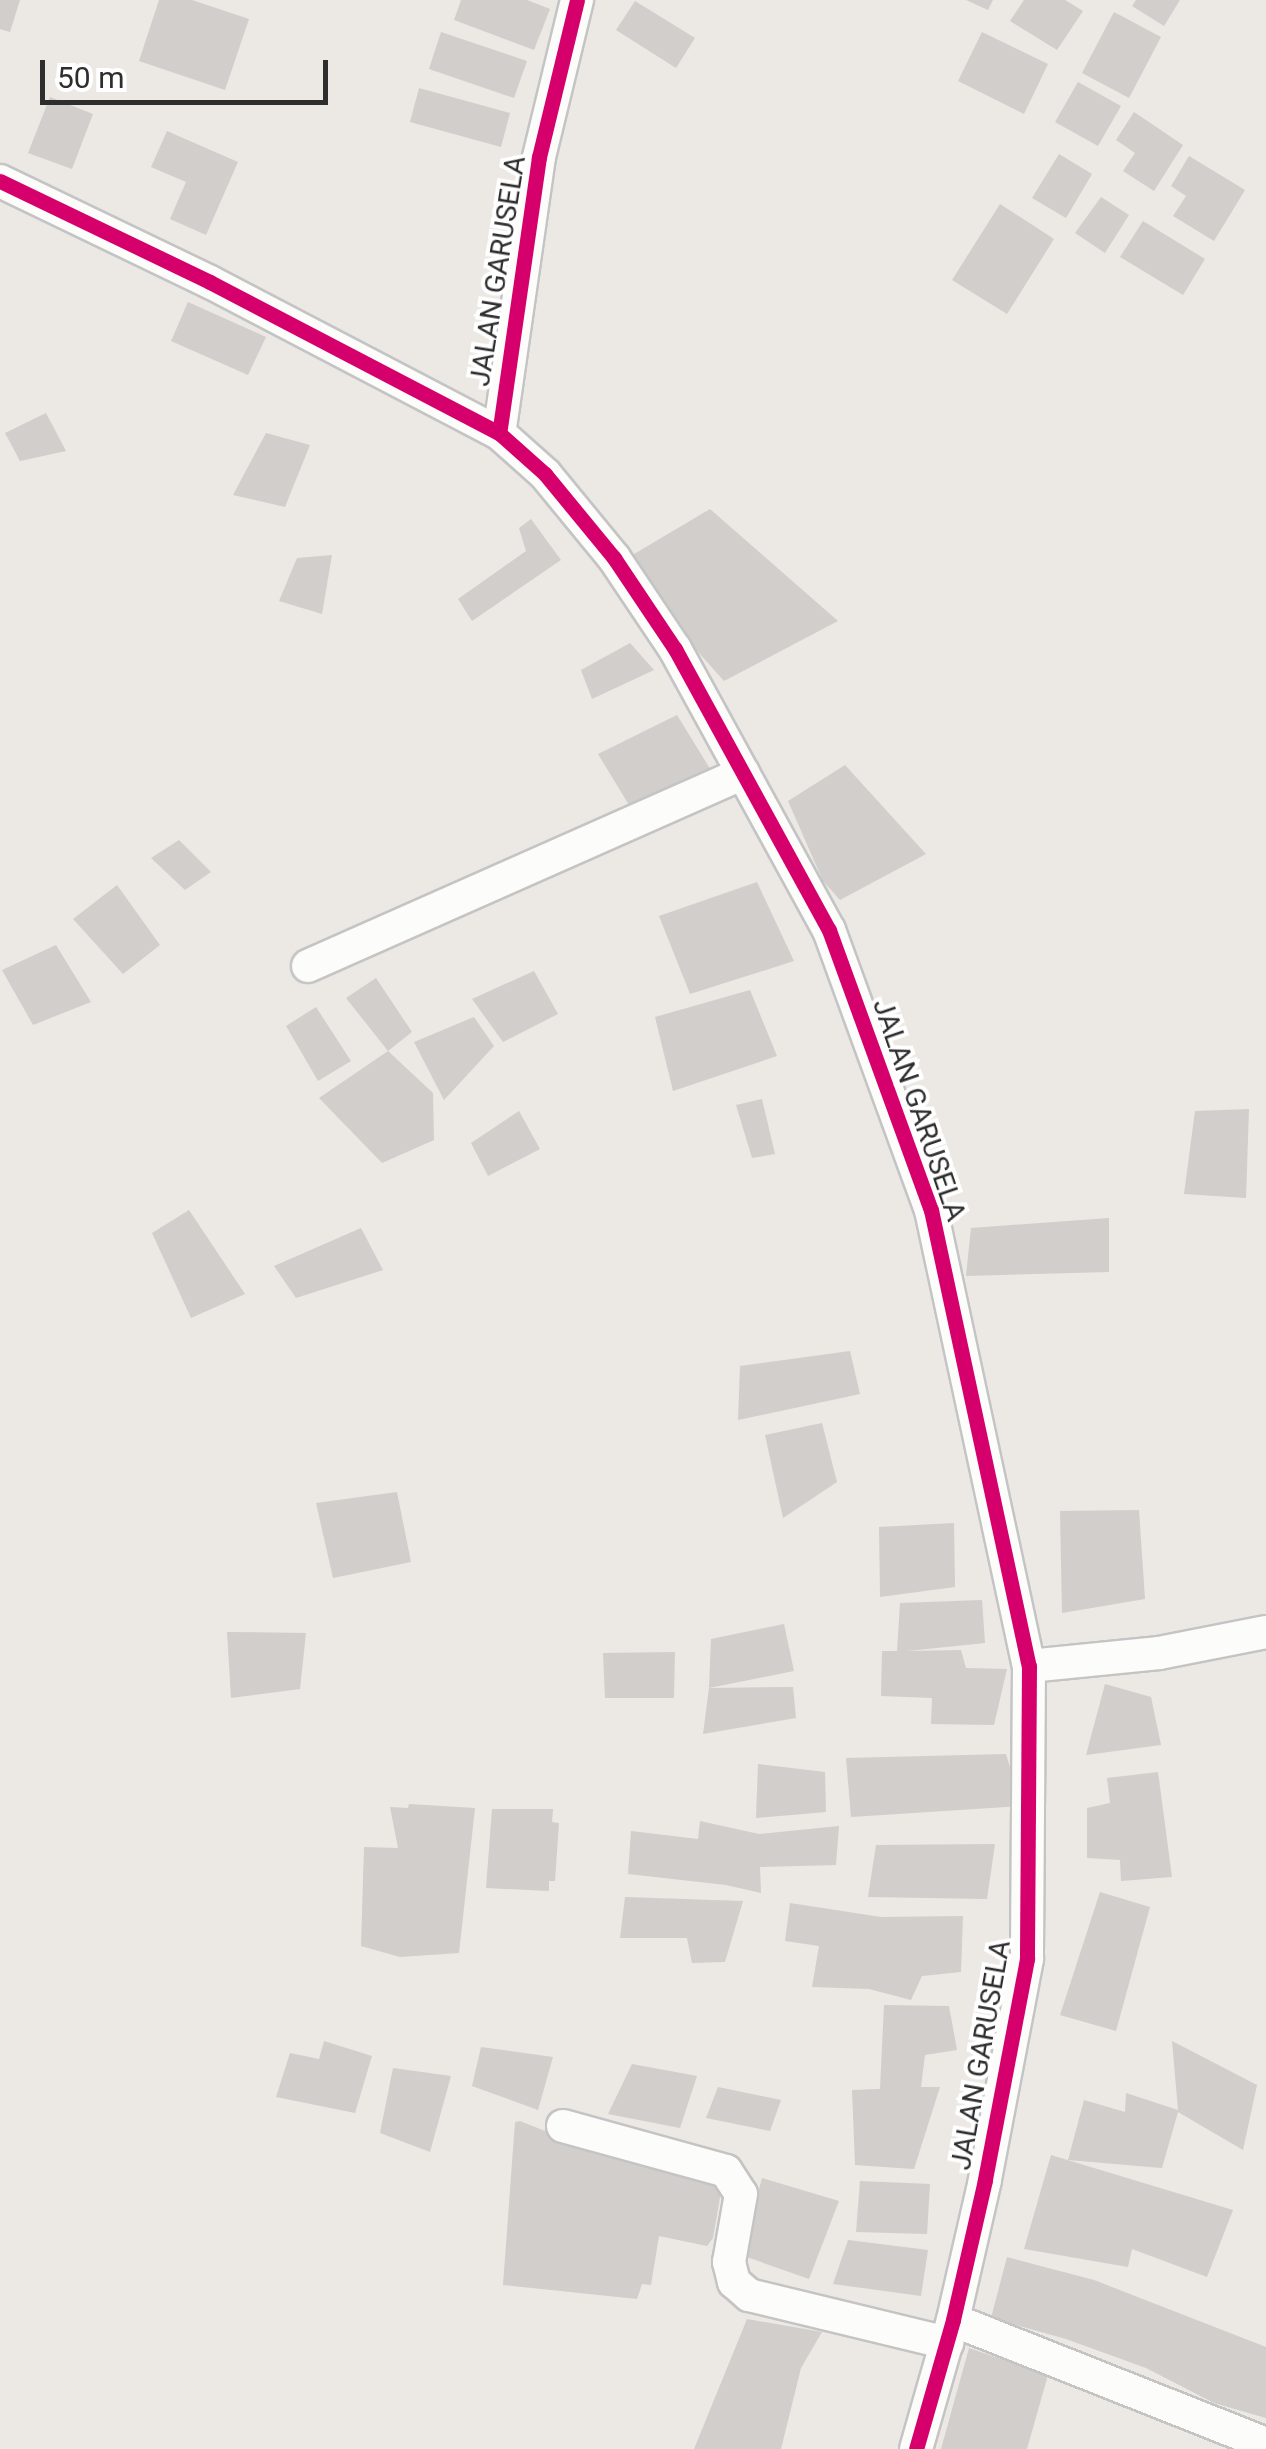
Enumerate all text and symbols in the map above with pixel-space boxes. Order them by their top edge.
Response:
scale bar [45,40,332,102]
text: 50 m [57,60,124,95]
street label: JALAN GARUSELA [463,153,533,389]
street label: JALAN GARUSELA [865,994,973,1226]
street label: JALAN GARUSELA [944,1937,1018,2173]

